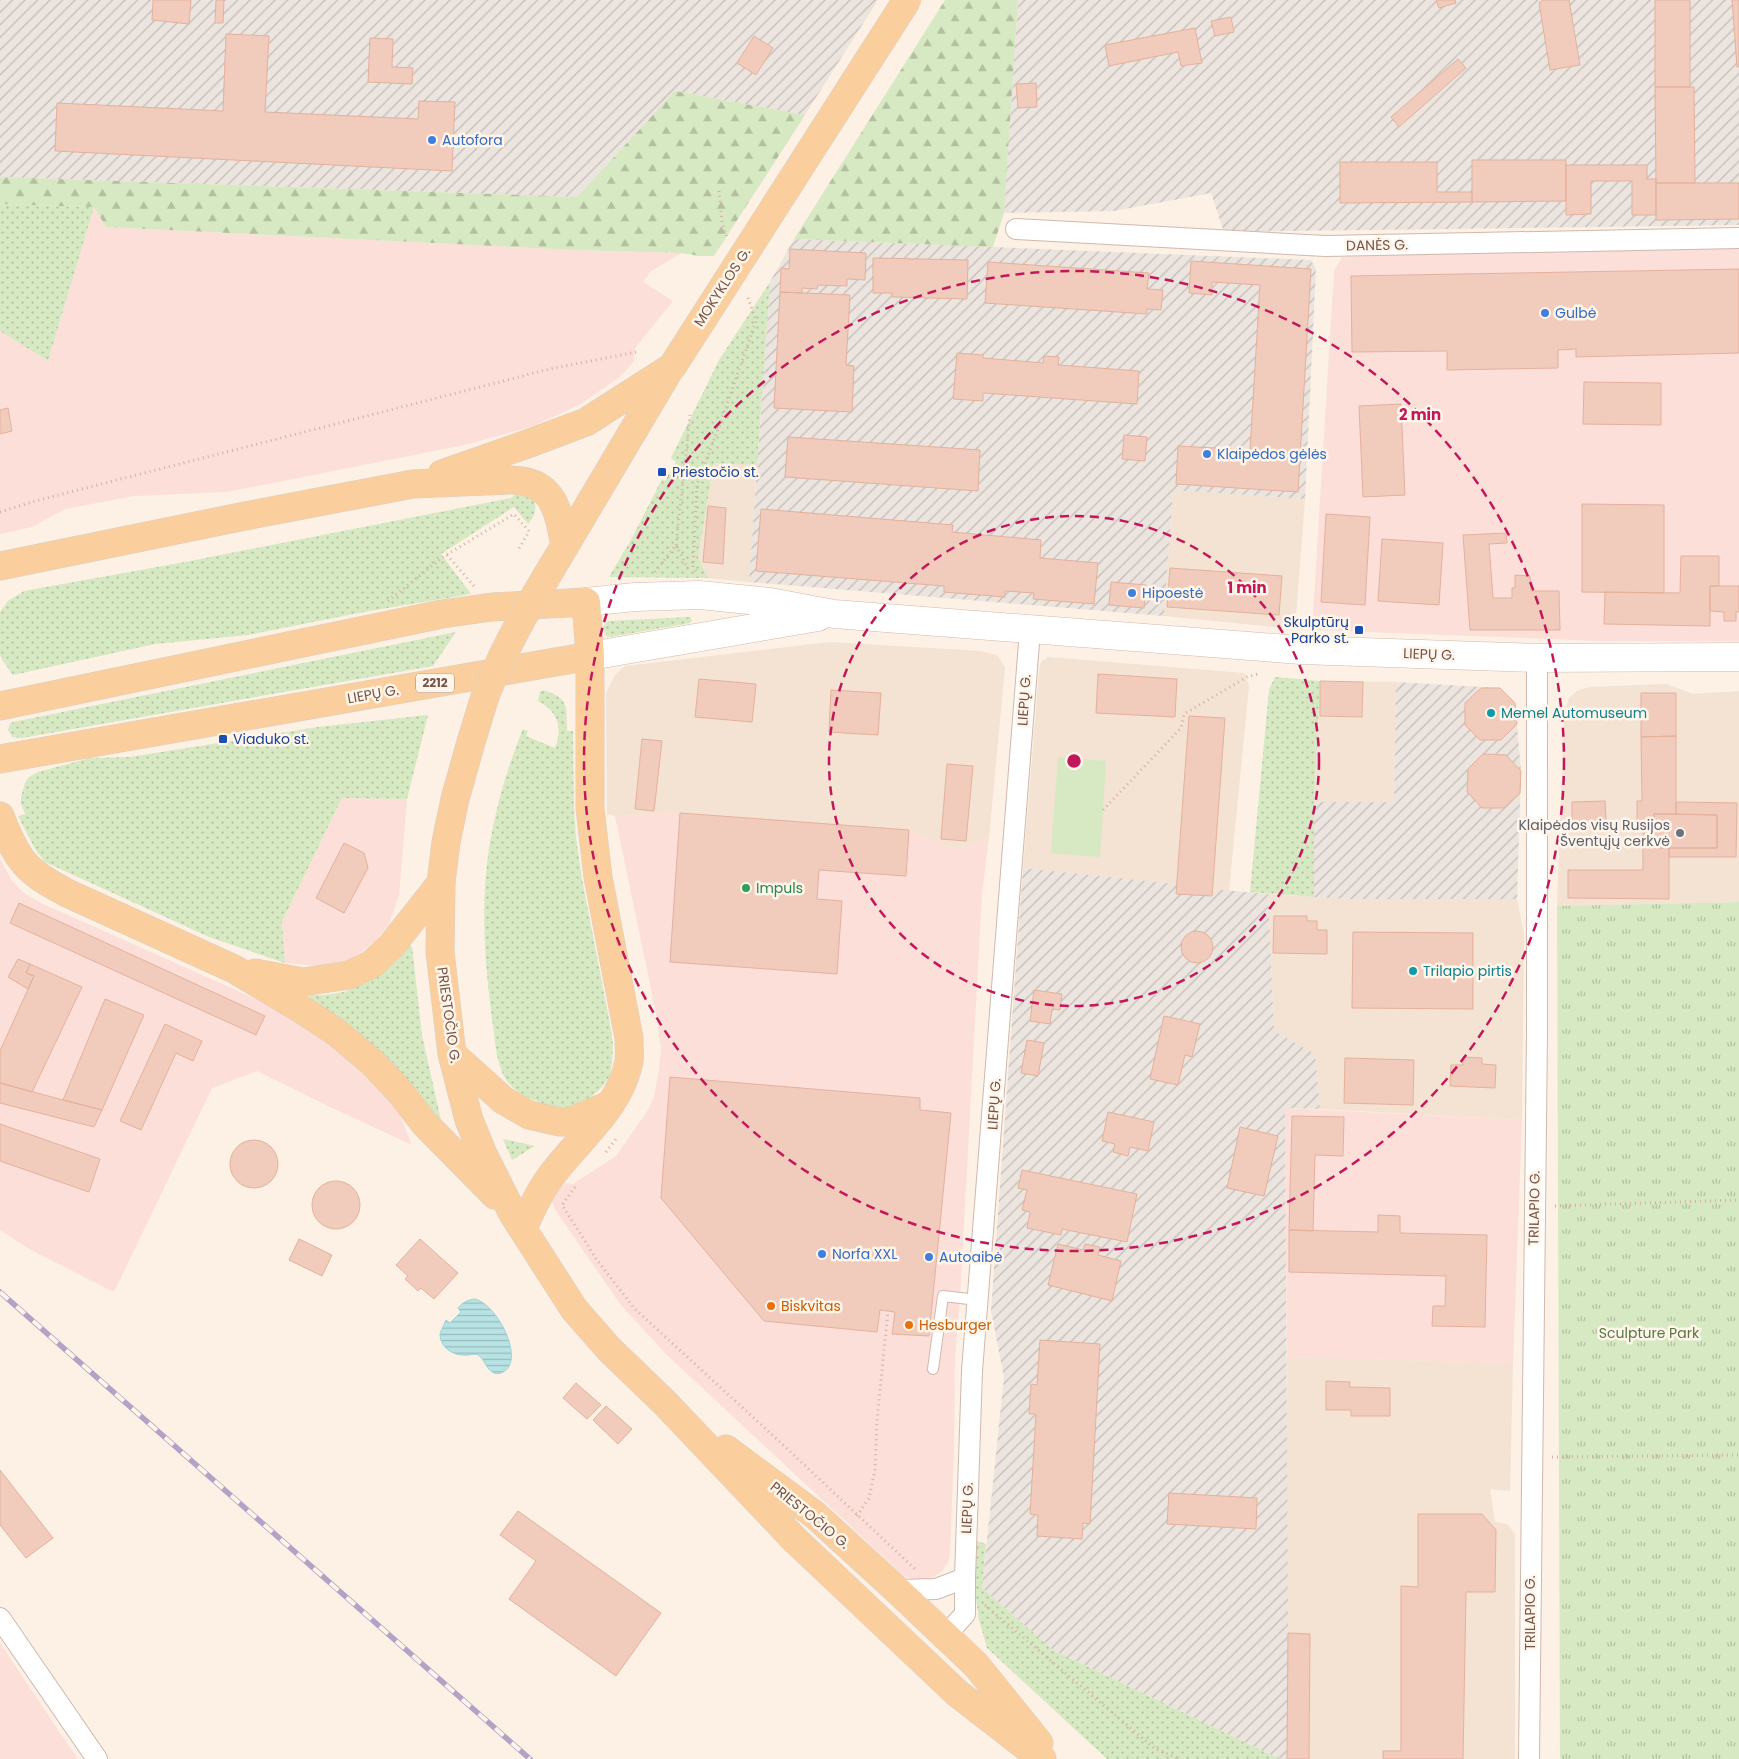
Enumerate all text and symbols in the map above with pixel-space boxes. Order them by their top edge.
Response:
place label: Autofora [442,130,503,150]
marker: Autofora [426,134,438,146]
street label: DANĖS G. [1346,234,1408,256]
street label: MOKYKLOS G. [689,243,755,331]
place label: Gulbė [1555,303,1597,323]
marker: Gulbė [1539,307,1551,319]
text: 2 min [1399,404,1441,425]
place label: Klaipėdos gėlės [1217,444,1327,464]
marker: Klaipėdos gėlės [1201,448,1213,460]
place label: Priestočio st. [672,462,759,482]
marker: Priestočio st. [656,466,668,478]
text: 1 min [1227,577,1267,598]
place label: Hipoestė [1142,583,1204,603]
marker: Hipoestė [1126,587,1138,599]
place label: Skulptūrų Parko st. [1283,612,1349,648]
marker: Skulptūrų Parko st. [1353,624,1365,636]
street label: LIEPŲ G. [1403,643,1455,665]
street label: LIEPŲ G. [1012,673,1036,727]
road number: 2212 [416,674,454,692]
street label: LIEPŲ G. [346,680,400,708]
place label: Memel Automuseum [1501,703,1647,723]
marker: Memel Automuseum [1485,707,1497,719]
place label: Viaduko st. [233,729,309,749]
marker: Viaduko st. [217,733,229,745]
centre of rings [1065,752,1083,770]
place label: Klaipėdos visų Rusijos Šventųjų cerkvė [1518,815,1670,851]
marker: Klaipėdos visų Rusijos Šventųjų cerkvė [1674,827,1686,839]
place label: Impuls [756,878,803,898]
marker: Impuls [740,882,752,894]
place label: Trilapio pirtis [1423,961,1512,981]
marker: Trilapio pirtis [1407,965,1419,977]
street label: PRIESTOČIO G. [432,966,466,1064]
street label: LIEPŲ G. [982,1077,1006,1131]
street label: TRILAPIO G. [1523,1170,1545,1246]
place label: Norfa XXL [832,1244,897,1264]
place label: Autoaibė [939,1247,1003,1267]
marker: Norfa XXL [816,1248,828,1260]
marker: Autoaibė [923,1251,935,1263]
place label: Biskvitas [781,1296,841,1316]
marker: Biskvitas [765,1300,777,1312]
place label: Hesburger [919,1315,992,1335]
marker: Hesburger [903,1319,915,1331]
park label: Sculpture Park [1599,1323,1700,1343]
street label: PRIESTOČIO G. [766,1477,854,1553]
street label: LIEPŲ G. [956,1482,978,1534]
street label: TRILAPIO G. [1520,1575,1540,1651]

